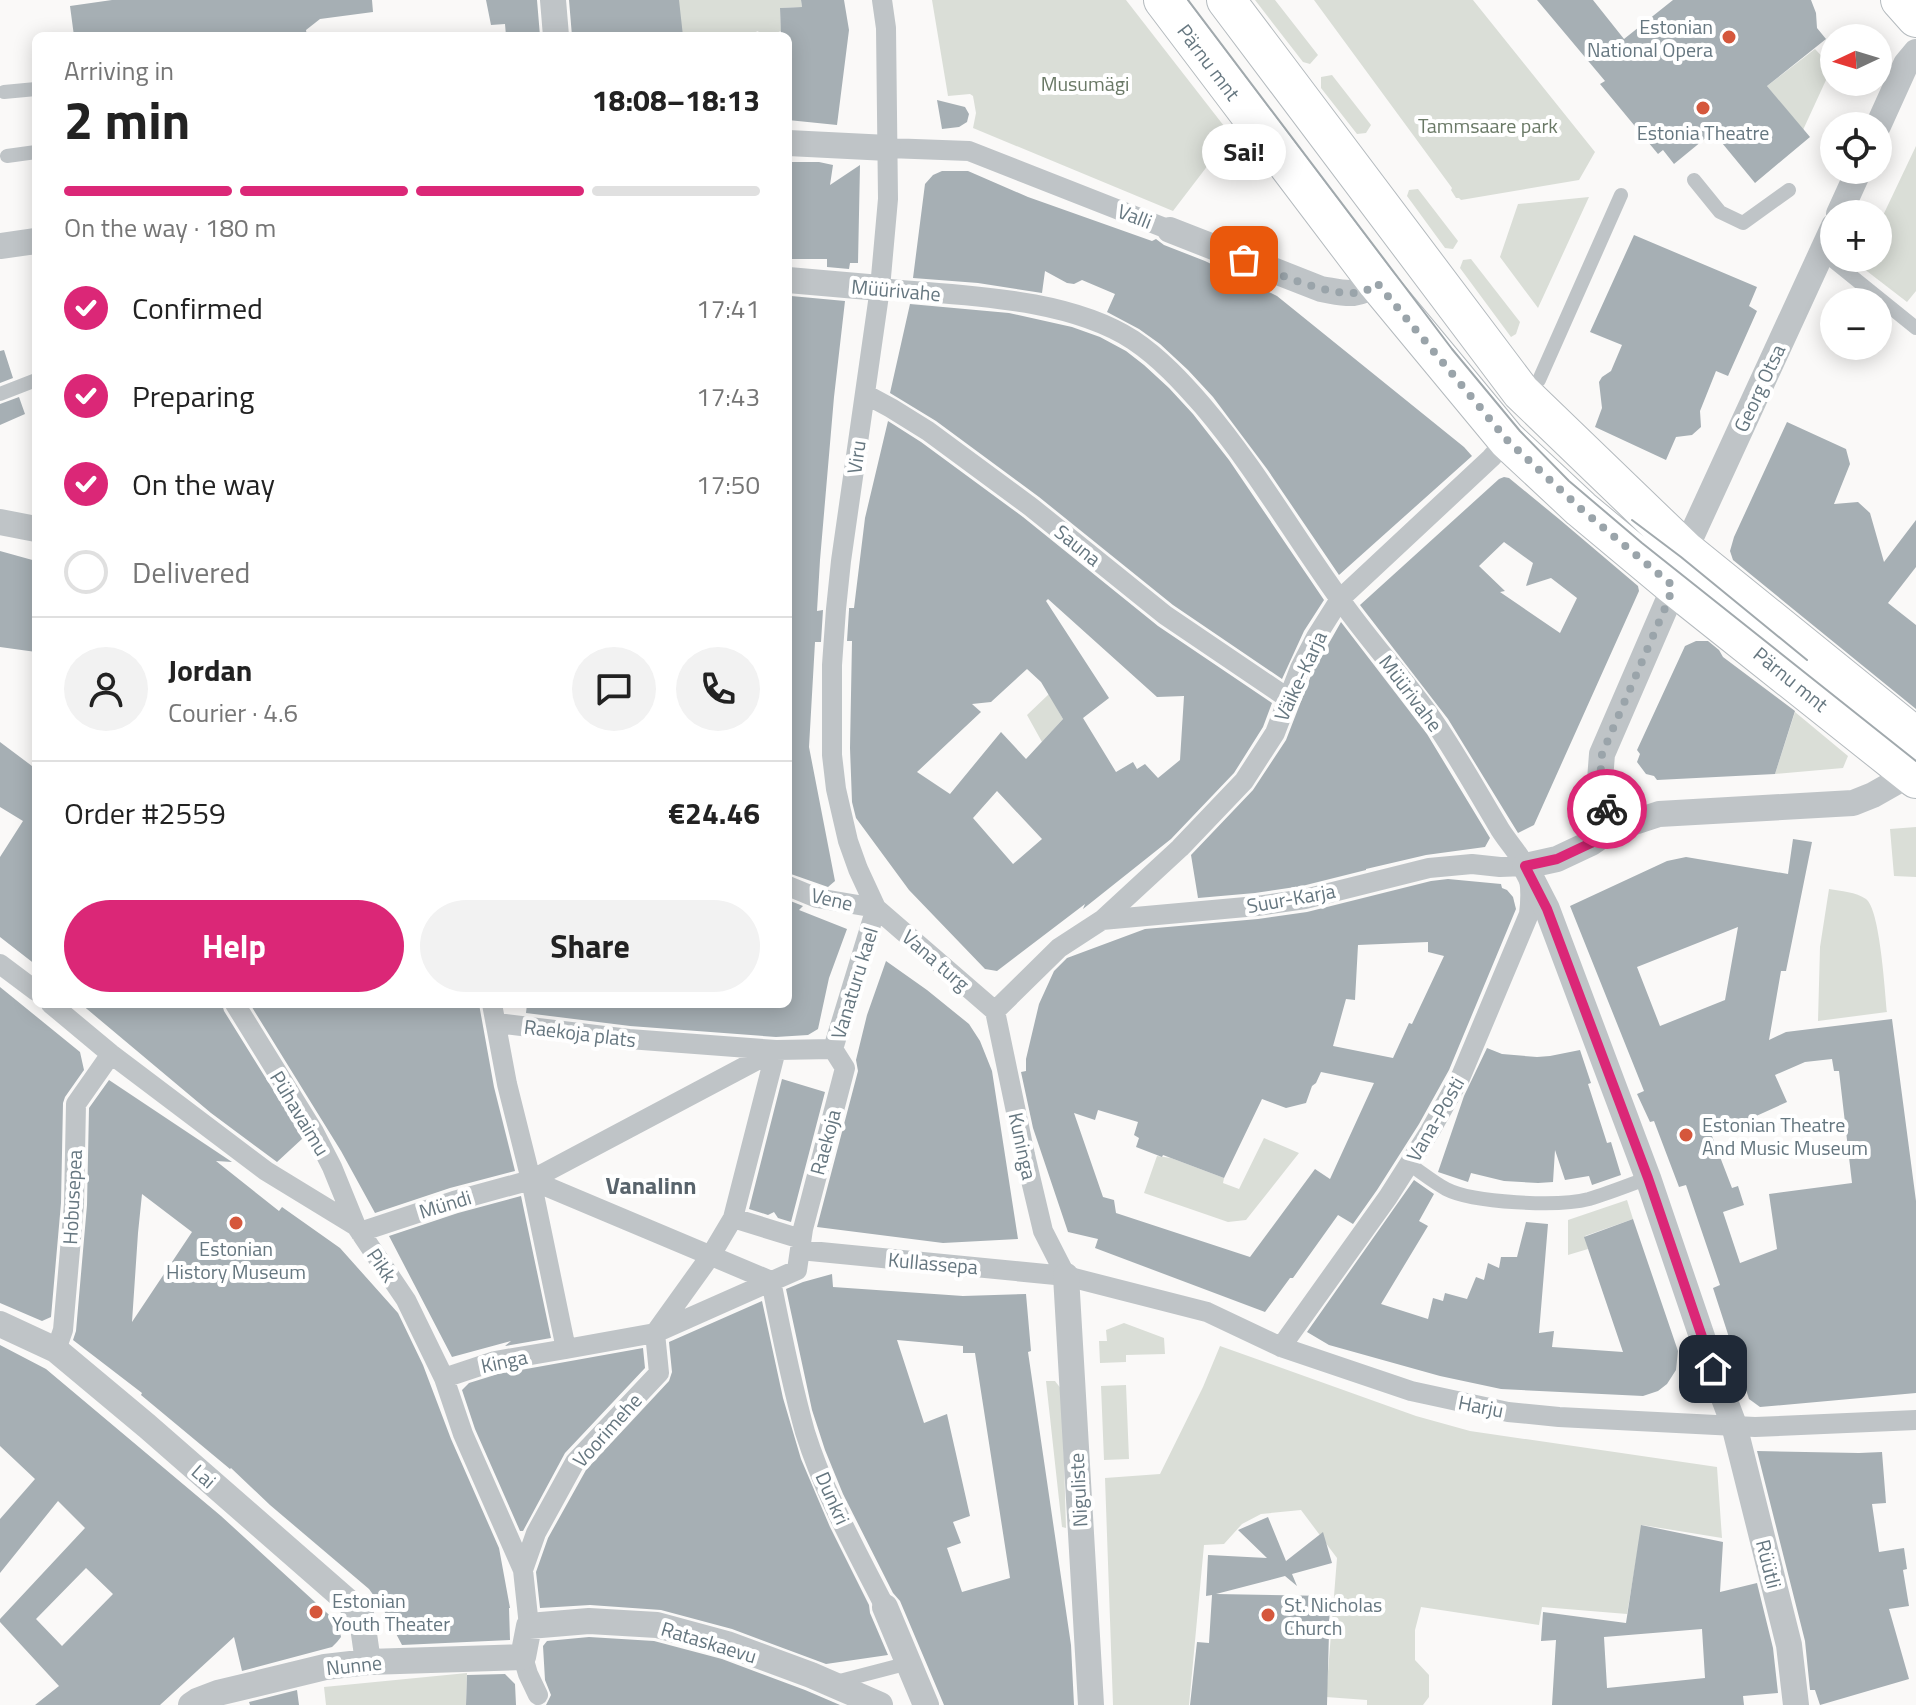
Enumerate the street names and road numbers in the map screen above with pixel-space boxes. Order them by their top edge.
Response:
street label: Pärnu mnt [1170,17,1248,107]
street label: Valli [1113,195,1157,237]
street label: Müürivahe [850,271,942,309]
street label: Georg Otsa [1725,339,1793,437]
street label: Viru [838,438,874,476]
street label: Sauna [1048,517,1108,573]
street label: Väike-Karja [1266,626,1334,726]
street label: Pärnu mnt [1747,639,1835,719]
street label: Müürivahe [1372,648,1450,738]
street label: Suur-Karja [1244,875,1338,921]
street label: Vene [808,879,856,919]
street label: Vana turg [895,922,977,998]
street label: Vanaturu kael [822,923,886,1043]
street label: Raekoja plats [522,1011,638,1055]
street label: Pühavaimu [262,1065,338,1161]
street label: Vana-Posti [1398,1071,1472,1167]
street label: Raekoja [801,1106,849,1178]
street label: Kuninga [1001,1110,1045,1182]
street label: Hobusepea [54,1149,90,1245]
street label: Mündi [415,1181,475,1227]
street label: Pikk [359,1242,405,1289]
street label: Kullassepa [887,1244,979,1282]
street label: Kinga [478,1341,530,1381]
street label: Voorimehe [565,1386,649,1474]
street label: Harju [1456,1386,1506,1426]
street label: Niguliste [1061,1452,1095,1528]
street label: Lai [185,1456,223,1496]
street label: Dunkri [808,1467,858,1529]
street label: Rüütli [1748,1536,1790,1592]
street label: Rataskaevu [657,1613,761,1671]
street label: Nunne [325,1647,383,1683]

